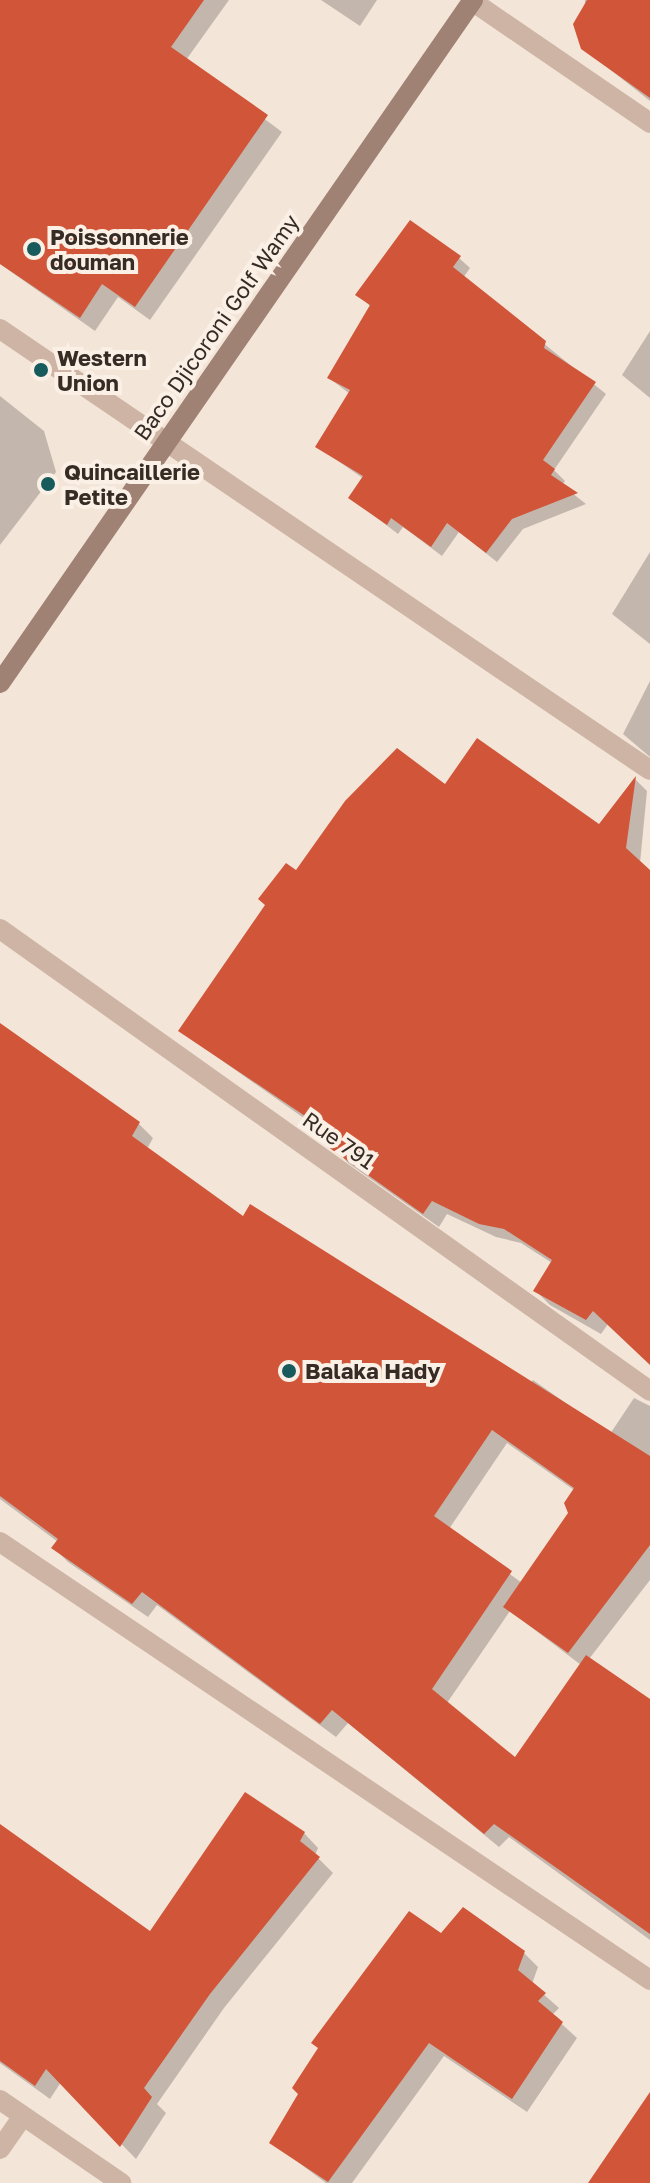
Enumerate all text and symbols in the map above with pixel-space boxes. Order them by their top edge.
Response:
street label: Baco Djicoroni Golf Wamy [128,209,304,445]
place label: Poissonnerie douman [50,223,189,274]
marker: Poissonnerie douman [25,240,43,258]
place label: Western Union [57,344,147,396]
marker: Western Union [32,361,50,379]
place label: Quincaillerie Petite [64,458,200,510]
marker: Quincaillerie Petite [39,475,57,493]
street label: Rue 791 [298,1106,380,1174]
place label: Balaka Hady [305,1358,440,1384]
marker: Balaka Hady [280,1362,298,1380]

